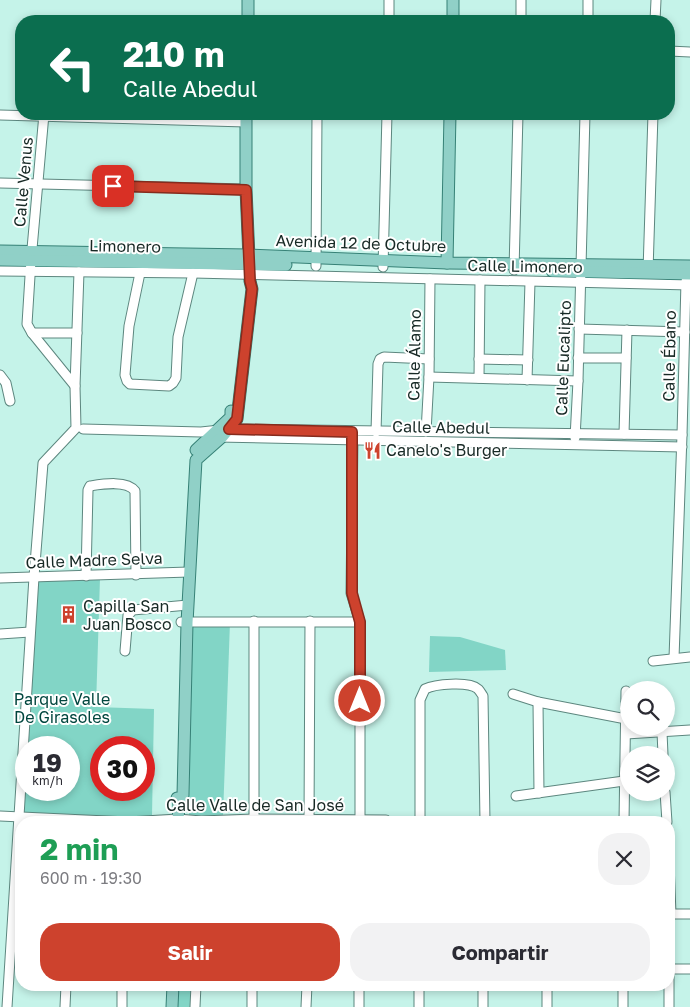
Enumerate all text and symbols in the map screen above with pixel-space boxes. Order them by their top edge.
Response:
text: 210 m [123,33,225,75]
icon: left [40,35,105,100]
text: Calle Abedul [123,75,257,102]
street label: Calle Venus [9,136,37,228]
pin [92,165,134,207]
icon: arrive [99,172,127,200]
street label: Avenida 12 de Octubre [275,230,447,256]
street label: Limonero [89,235,161,257]
street label: Calle Limonero [467,255,583,277]
street label: Calle Eucalipto [551,300,575,416]
street label: Calle Álamo [403,309,425,401]
street label: Calle Ébano [658,310,680,402]
street label: Calle Abedul [392,416,490,438]
restaurant icon: Canelo's Burger [362,440,382,460]
place label: Canelo's Burger [386,440,507,460]
street label: Calle Madre Selva [25,548,163,572]
place label: Capilla San Juan Bosco [83,596,172,634]
building icon: Capilla San Juan Bosco [59,605,79,625]
position arrow [333,674,385,726]
map controls [620,681,675,801]
button: search [620,681,675,736]
park label: Parque Valle De Girasoles [14,689,110,727]
speed limit sign: 30 [90,736,155,801]
button: layers [620,746,675,801]
text: 19 [33,747,62,778]
text: km/h [32,773,63,788]
street label: Calle Valle de San José [166,795,344,815]
text: 2 min [40,831,118,867]
button: close [598,833,650,885]
text: 600 m · 19:30 [40,868,142,888]
button: Salir [40,923,340,981]
button: Compartir [350,923,650,981]

